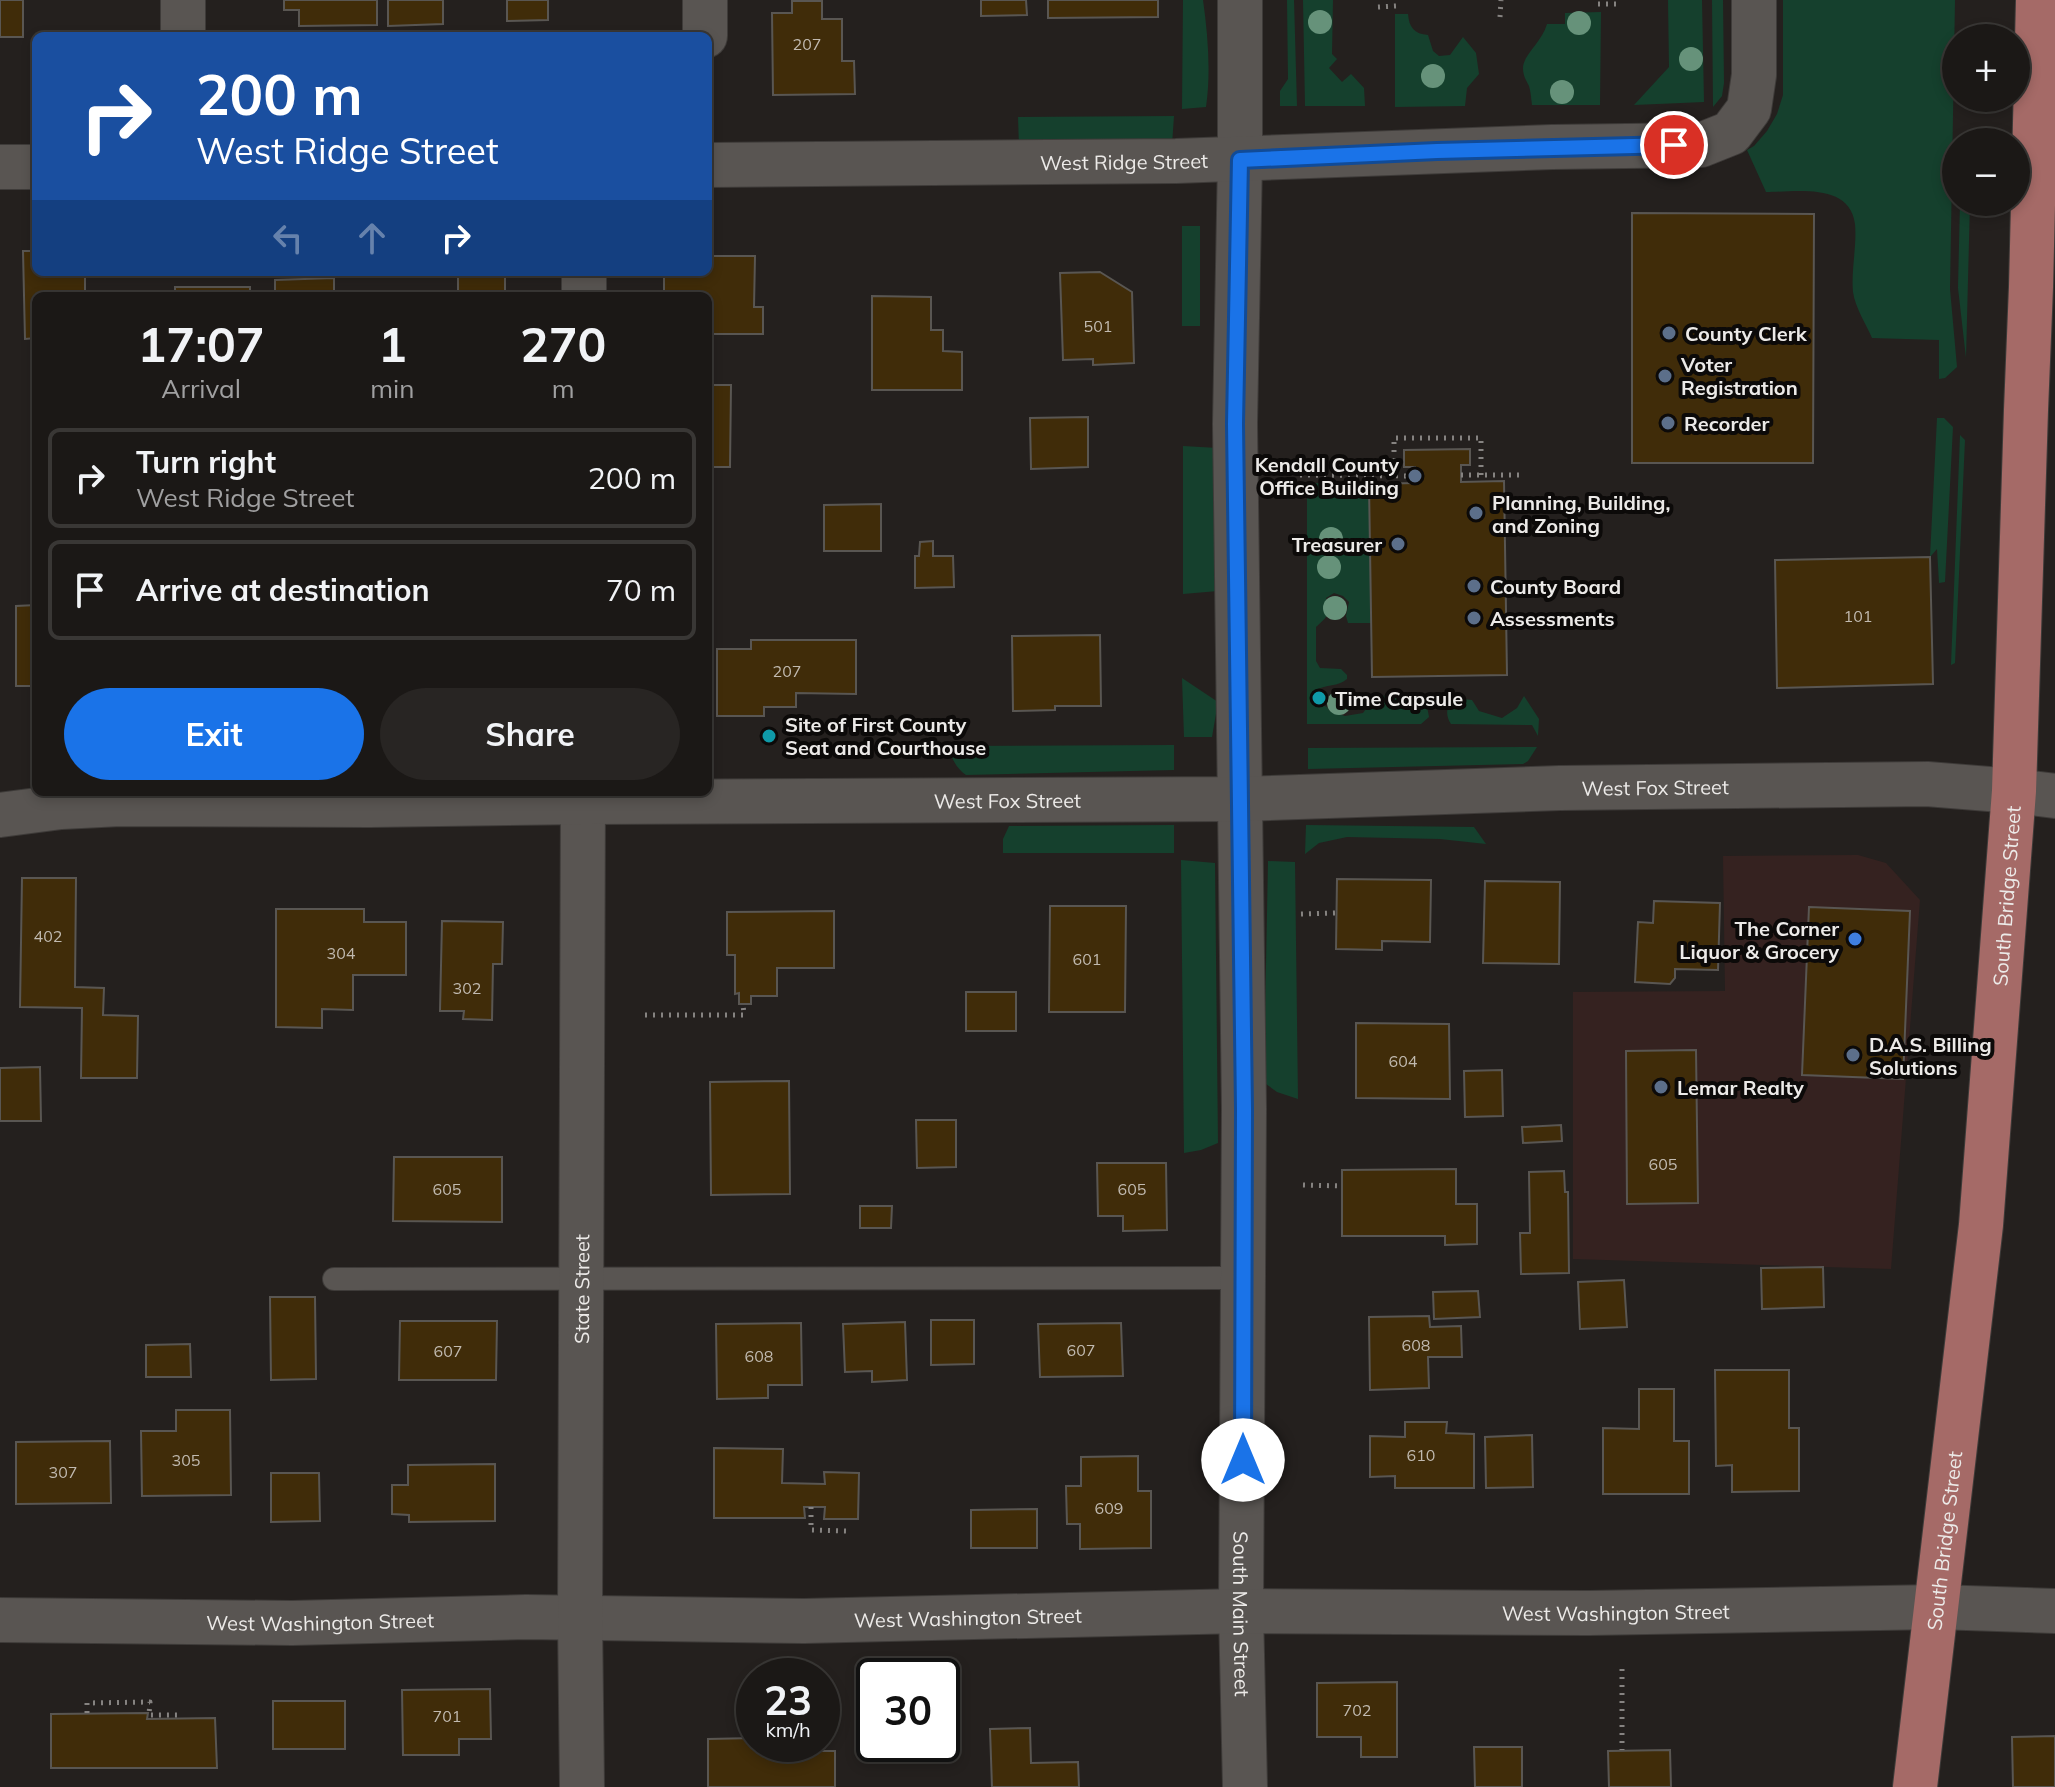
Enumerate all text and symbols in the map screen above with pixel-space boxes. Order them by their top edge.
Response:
map controls [1942,24,2030,216]
button: + [1942,24,2030,112]
house number: 207 [793,34,821,54]
text: 200 m [196,59,363,129]
icon: right [64,64,168,168]
pin [1640,111,1708,179]
icon: arrive [1652,123,1696,167]
text: West Ridge Street [196,128,499,173]
button: − [1942,128,2030,216]
street label: West Ridge Street [1040,147,1209,175]
icon: left [266,216,310,260]
icon: ahead [350,216,394,260]
icon: right [434,216,478,260]
text: 17:07 [138,314,265,374]
text: 1 [378,314,407,374]
text: 270 [520,314,606,374]
house number: 501 [1084,316,1112,336]
place label: County Clerk [1685,321,1808,346]
marker: County Clerk [1660,324,1678,342]
place label: Voter Registration [1680,352,1798,400]
marker: Voter Registration [1656,367,1674,385]
text: Arrival [161,372,241,405]
text: min [370,372,414,405]
text: m [552,372,575,405]
place label: Recorder [1684,411,1770,436]
marker: Recorder [1659,414,1677,432]
text: Turn right [136,443,276,481]
place label: Kendall County Office Building [1255,452,1399,500]
icon: right [68,456,112,500]
text: 200 m [588,459,676,497]
marker: Kendall County Office Building [1406,467,1424,485]
text: West Ridge Street [136,481,354,514]
place label: Planning, Building, and Zoning [1492,490,1670,538]
marker: Planning, Building, and Zoning [1467,504,1485,522]
place label: Treasurer [1292,532,1382,557]
marker: Treasurer [1389,535,1407,553]
icon: arrive [68,568,112,612]
text: Arrive at destination [136,571,430,609]
text: 70 m [606,571,676,609]
place label: County Board [1490,574,1621,599]
marker: County Board [1465,577,1483,595]
place label: Assessments [1490,606,1614,631]
house number: 101 [1844,606,1872,626]
marker: Assessments [1465,609,1483,627]
house number: 207 [773,661,801,681]
place label: Time Capsule [1335,686,1463,711]
button: Exit [64,688,364,780]
button: Share [380,688,680,780]
marker: Time Capsule [1310,689,1328,707]
place label: Site of First County Seat and Courthouse [785,712,986,760]
marker: Site of First County Seat and Courthouse [760,727,778,745]
street label: West Fox Street [1581,774,1729,800]
street label: West Fox Street [934,787,1081,813]
street label: South Bridge Street [1987,805,2025,987]
place label: The Corner Liquor & Grocery [1679,916,1839,964]
house number: 402 [34,926,62,946]
marker: The Corner Liquor & Grocery [1846,930,1864,948]
house number: 304 [327,943,356,963]
house number: 601 [1073,949,1101,969]
house number: 302 [453,978,481,998]
place label: D.A.S. Billing Solutions [1869,1032,1992,1080]
marker: D.A.S. Billing Solutions [1844,1046,1862,1064]
house number: 604 [1389,1051,1418,1071]
place label: Lemar Realty [1677,1075,1804,1100]
marker: Lemar Realty [1652,1078,1670,1096]
house number: 605 [1649,1154,1677,1174]
house number: 605 [433,1179,461,1199]
house number: 605 [1118,1179,1146,1199]
street label: State Street [568,1234,594,1344]
house number: 608 [1402,1335,1430,1355]
house number: 607 [1067,1340,1095,1360]
house number: 607 [434,1341,462,1361]
house number: 608 [745,1346,773,1366]
position arrow [1201,1418,1285,1502]
house number: 610 [1407,1445,1435,1465]
house number: 305 [172,1450,200,1470]
street label: South Bridge Street [1921,1450,1967,1632]
house number: 307 [49,1462,77,1482]
house number: 609 [1095,1498,1123,1518]
street label: South Main Street [1228,1531,1255,1697]
street label: West Washington Street [1502,1598,1730,1626]
street label: West Washington Street [854,1602,1082,1632]
street label: West Washington Street [206,1607,434,1636]
speed limit sign: 30 [856,1658,960,1762]
text: 23 [764,1675,812,1725]
house number: 702 [1343,1700,1371,1720]
house number: 701 [433,1706,461,1726]
text: km/h [765,1717,811,1742]

